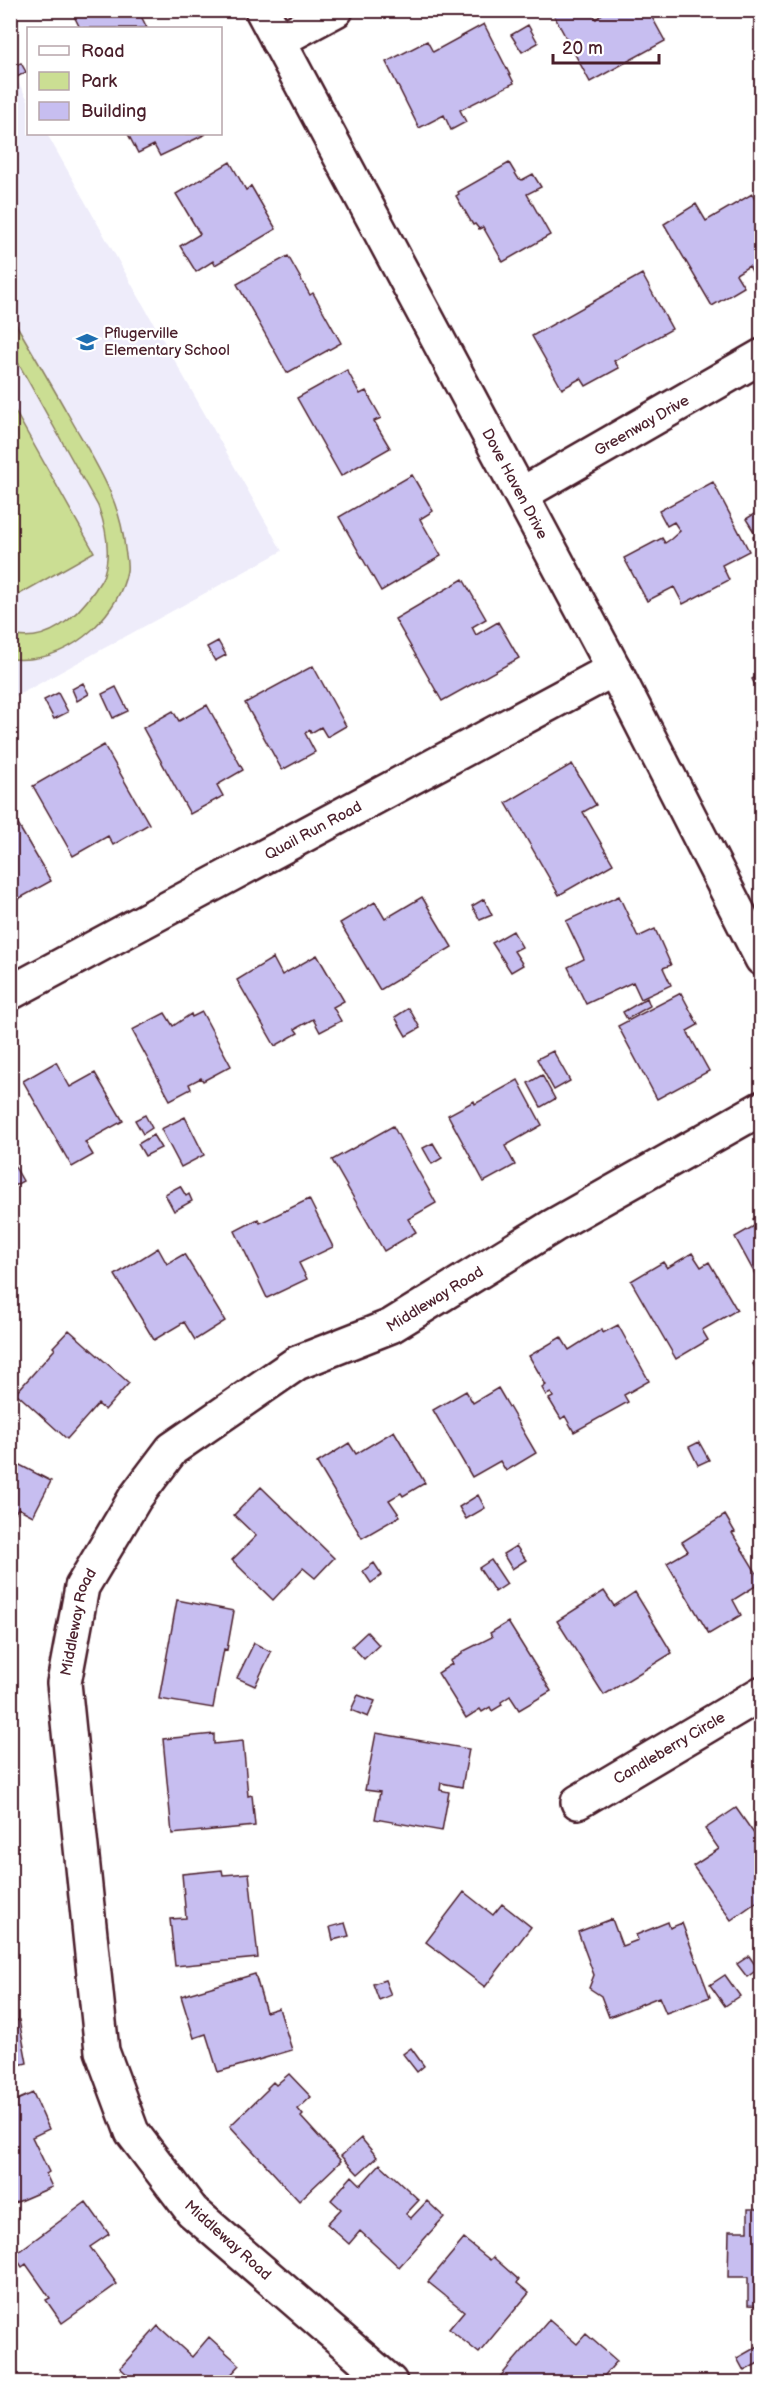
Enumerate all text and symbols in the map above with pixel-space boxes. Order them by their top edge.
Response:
legend [27,27,222,135]
scale bar [553,27,660,65]
text: 20 m [562,38,603,59]
text: Road [81,41,125,62]
text: Park [81,71,117,92]
text: Building [81,101,147,122]
place label: Pflugerville Elementary School [104,324,230,360]
school or university icon: Pflugerville Elementary School [75,330,99,354]
street label: Greenway Drive [591,391,693,460]
street label: Dove Haven Drive [477,425,552,542]
street label: Quail Run Road [262,797,365,865]
street label: Middleway Road [383,1262,487,1337]
street label: Middleway Road [57,1565,101,1677]
street label: Candleberry Circle [610,1708,729,1789]
street label: Middleway Road [180,2196,275,2284]

